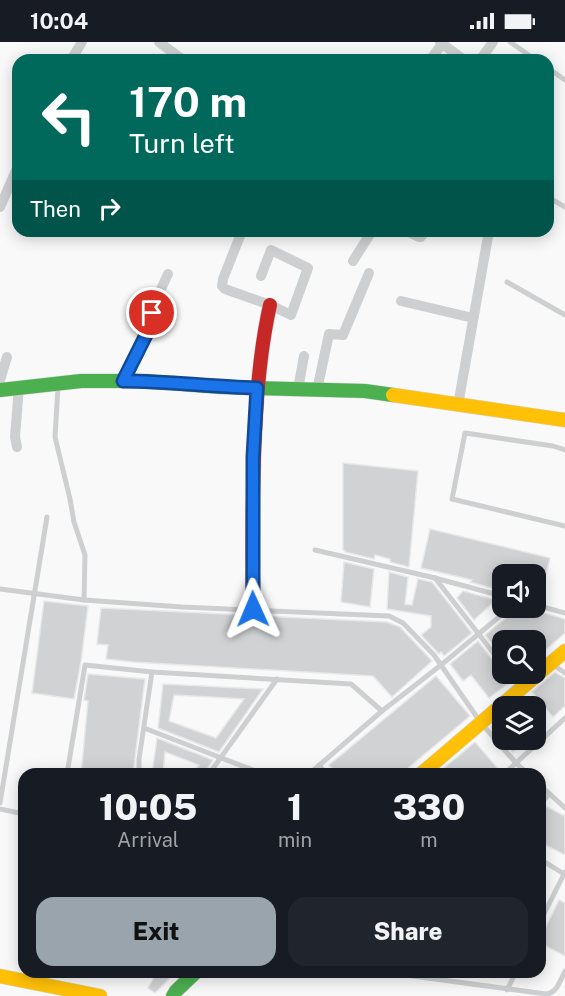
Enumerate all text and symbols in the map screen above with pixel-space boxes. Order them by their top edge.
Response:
text: 10:04 [30,8,88,34]
text: 170 m [129,77,247,126]
icon: left [30,78,108,156]
text: Turn left [129,127,235,159]
icon: right [93,192,126,225]
text: Then [30,196,81,222]
pin [126,287,177,338]
icon: arrive [135,296,168,329]
map controls [492,564,546,750]
button: sound [492,564,546,618]
position arrow [221,577,285,641]
button: search [492,630,546,684]
button: layers [492,696,546,750]
text: 10:05 [99,786,197,828]
text: 1 [287,786,303,828]
text: 330 [393,786,465,828]
text: Arrival [117,828,179,852]
text: min [278,828,312,852]
text: m [420,828,438,852]
button: Exit [36,897,276,966]
button: Share [288,897,528,966]

